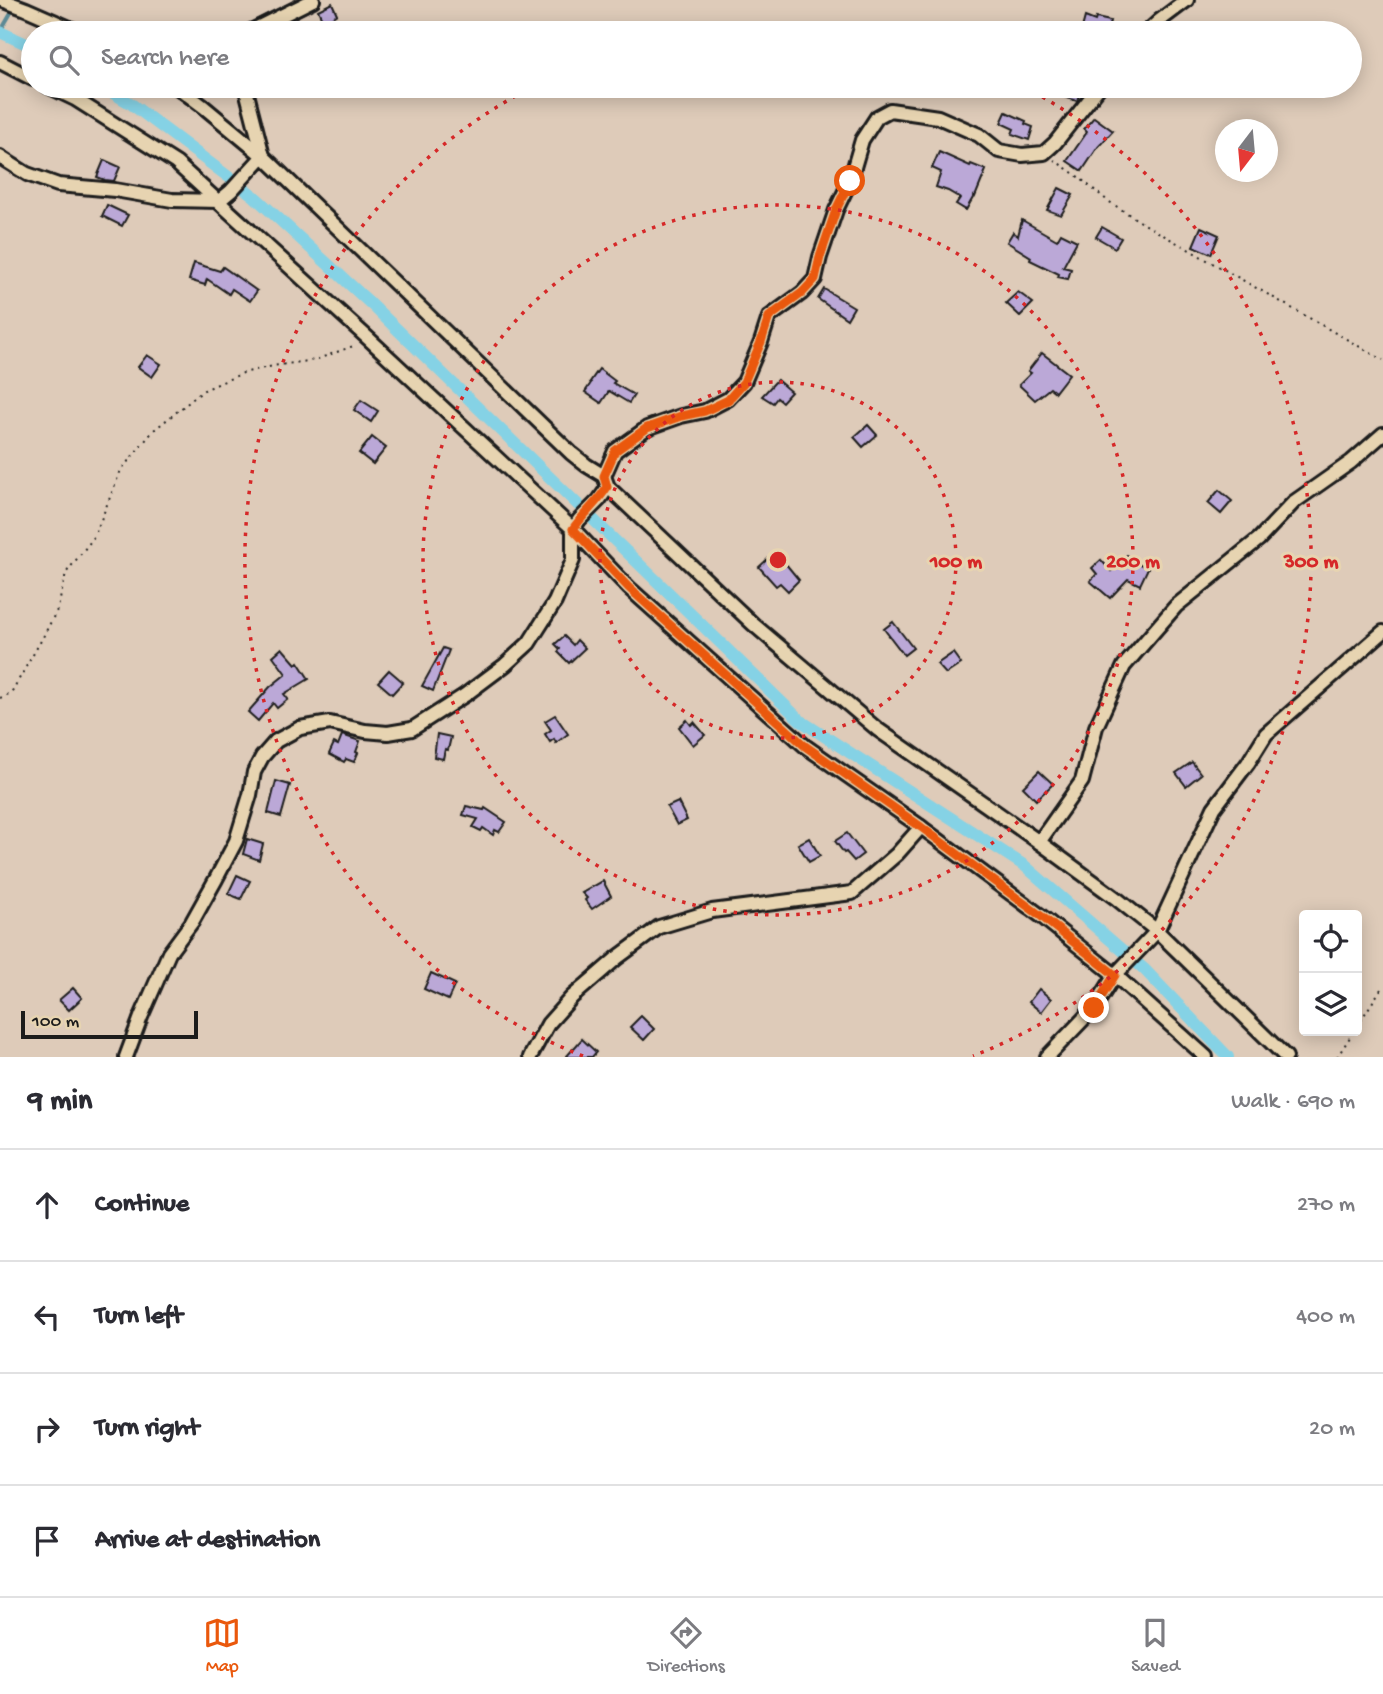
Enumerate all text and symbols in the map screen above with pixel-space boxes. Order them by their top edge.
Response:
search box [21,21,1362,98]
icon: search [45,41,83,79]
text: Search here [101,44,229,75]
north arrow [1215,119,1278,182]
route start [834,165,865,196]
centre of rings [766,548,790,572]
text: 100 m [929,551,982,576]
text: 200 m [1106,551,1160,576]
text: 300 m [1283,551,1338,576]
map controls [1299,910,1362,1036]
button: locate [1299,910,1362,973]
button: layers [1299,973,1362,1036]
route end [1078,992,1109,1023]
scale bar [21,1008,198,1040]
text: 100 m [32,1011,79,1034]
text: 9 min [28,1085,92,1120]
text: Walk · 690 m [1231,1089,1355,1116]
icon: ahead [28,1186,66,1224]
text: Continue [95,1190,189,1221]
text: 270 m [1297,1192,1355,1219]
icon: left [28,1298,66,1336]
text: Turn left [95,1302,183,1333]
text: 400 m [1296,1304,1355,1331]
icon: right [28,1410,66,1448]
text: Turn right [95,1414,199,1445]
text: 20 m [1309,1416,1355,1443]
icon: arrive [28,1522,66,1560]
text: Arrive at destination [95,1526,320,1557]
tab: Map [203,1614,241,1679]
tab: Directions [648,1614,725,1679]
tab: Saved [1131,1614,1180,1679]

